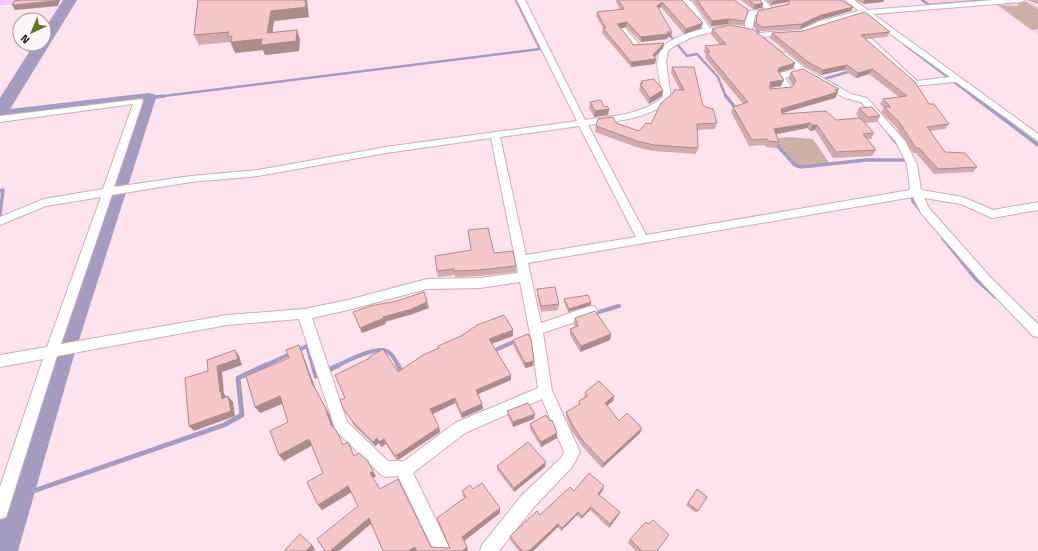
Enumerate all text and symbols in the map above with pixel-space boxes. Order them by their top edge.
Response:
north arrow [12,12,52,52]
text: N [17,31,33,48]

